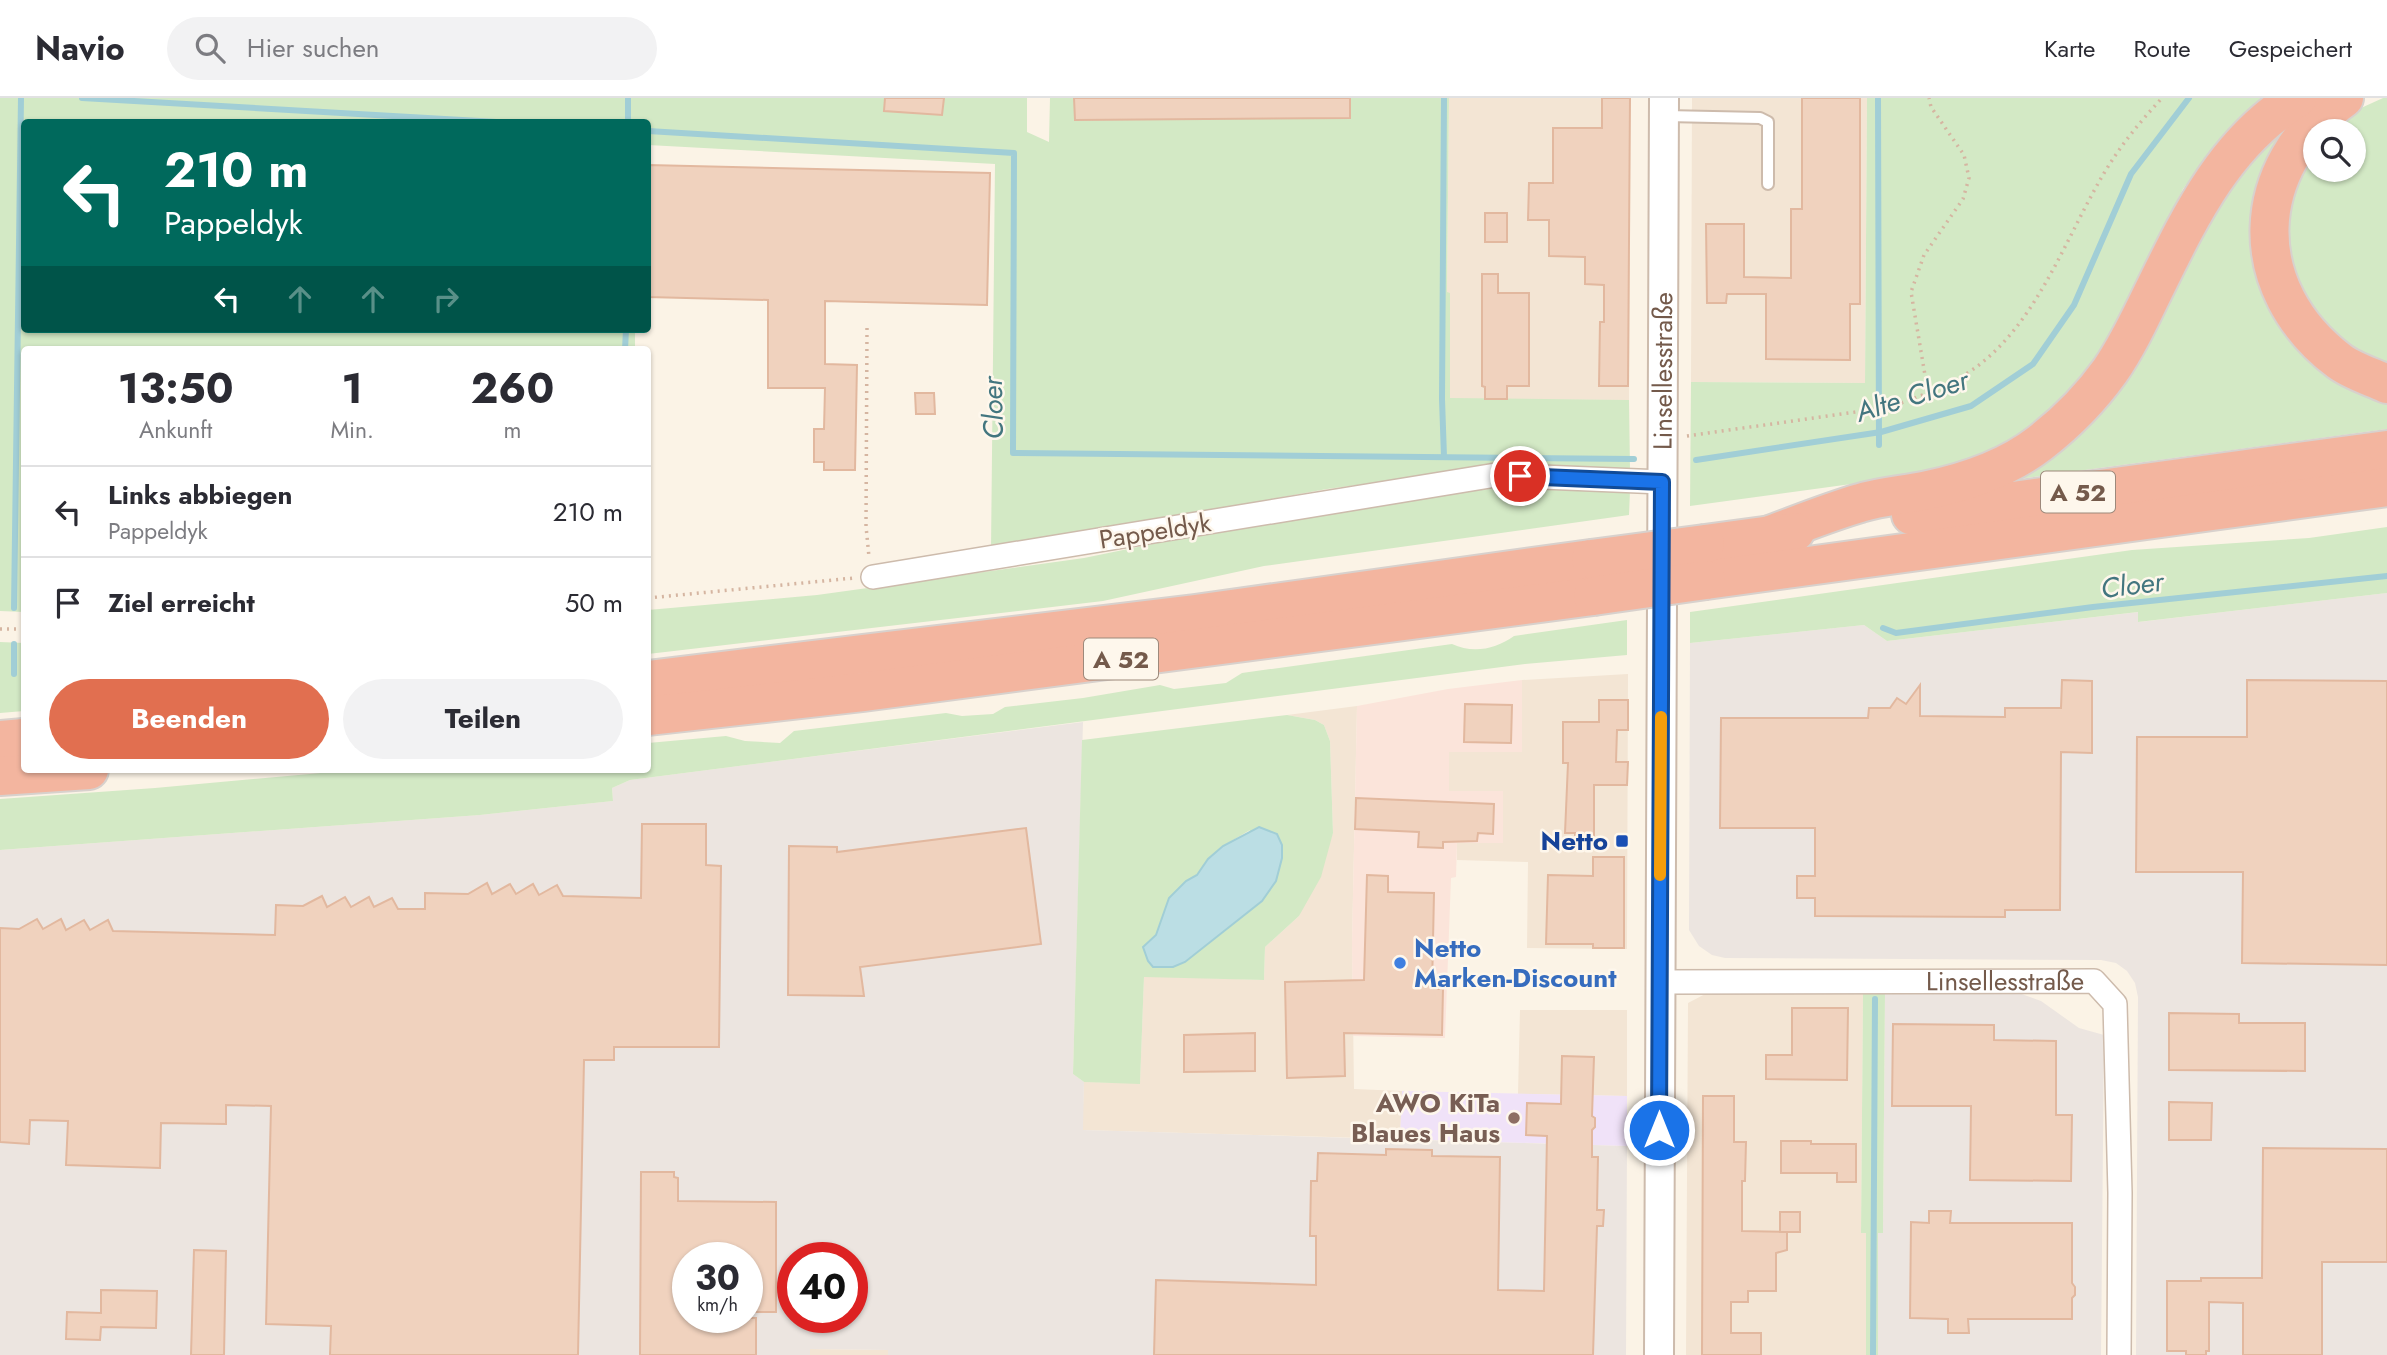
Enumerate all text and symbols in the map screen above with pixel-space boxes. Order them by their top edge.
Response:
search box [167,17,657,80]
text: Navio [35,25,125,72]
icon: search [191,29,229,67]
text: Hier suchen [247,29,380,67]
text: Karte [2044,31,2095,66]
text: Route [2133,31,2191,66]
text: Gespeichert [2229,31,2352,66]
map controls [2303,119,2366,182]
button: search [2303,119,2366,182]
text: 210 m [164,135,308,205]
icon: left [49,147,140,238]
text: Pappeldyk [164,200,303,246]
icon: left [208,280,246,318]
icon: ahead [281,280,319,318]
icon: ahead [354,280,392,318]
icon: right [427,280,465,318]
street label: Linsellesstraße [1644,292,1682,450]
text: 13:50 [118,358,234,419]
text: 1 [341,358,363,419]
text: 260 [471,358,554,419]
water label: Alte Cloer [1850,359,1975,433]
water label: Cloer [972,374,1014,440]
text: Ankunft [139,413,212,447]
text: Min. [330,413,374,447]
text: m [503,413,521,447]
pin [1490,446,1550,506]
icon: arrive [1501,457,1539,495]
road number: A 52 [2041,472,2115,512]
text: Links abbiegen [108,476,292,514]
icon: left [49,493,87,531]
text: 210 m [553,493,623,531]
street label: Pappeldyk [1096,503,1214,559]
text: Pappeldyk [108,514,208,548]
water label: Cloer [2098,561,2167,609]
icon: arrive [49,584,87,622]
text: Ziel erreicht [108,584,255,622]
text: 50 m [565,584,623,622]
road number: A 52 [1084,638,1158,680]
button: Beenden [49,679,329,759]
button: Teilen [343,679,623,759]
place label: Netto [1541,822,1608,860]
marker: Netto [1614,833,1630,849]
place label: Netto Marken-Discount [1414,929,1617,997]
marker: Netto Marken-Discount [1392,955,1408,971]
street label: Linsellesstraße [1926,962,2084,1000]
place label: AWO KiTa Blaues Haus [1351,1084,1500,1152]
position arrow [1622,1093,1696,1167]
marker: AWO KiTa Blaues Haus [1506,1110,1522,1126]
speed limit sign: 40 [777,1242,868,1333]
text: 30 [695,1253,740,1303]
text: km/h [697,1292,738,1318]

